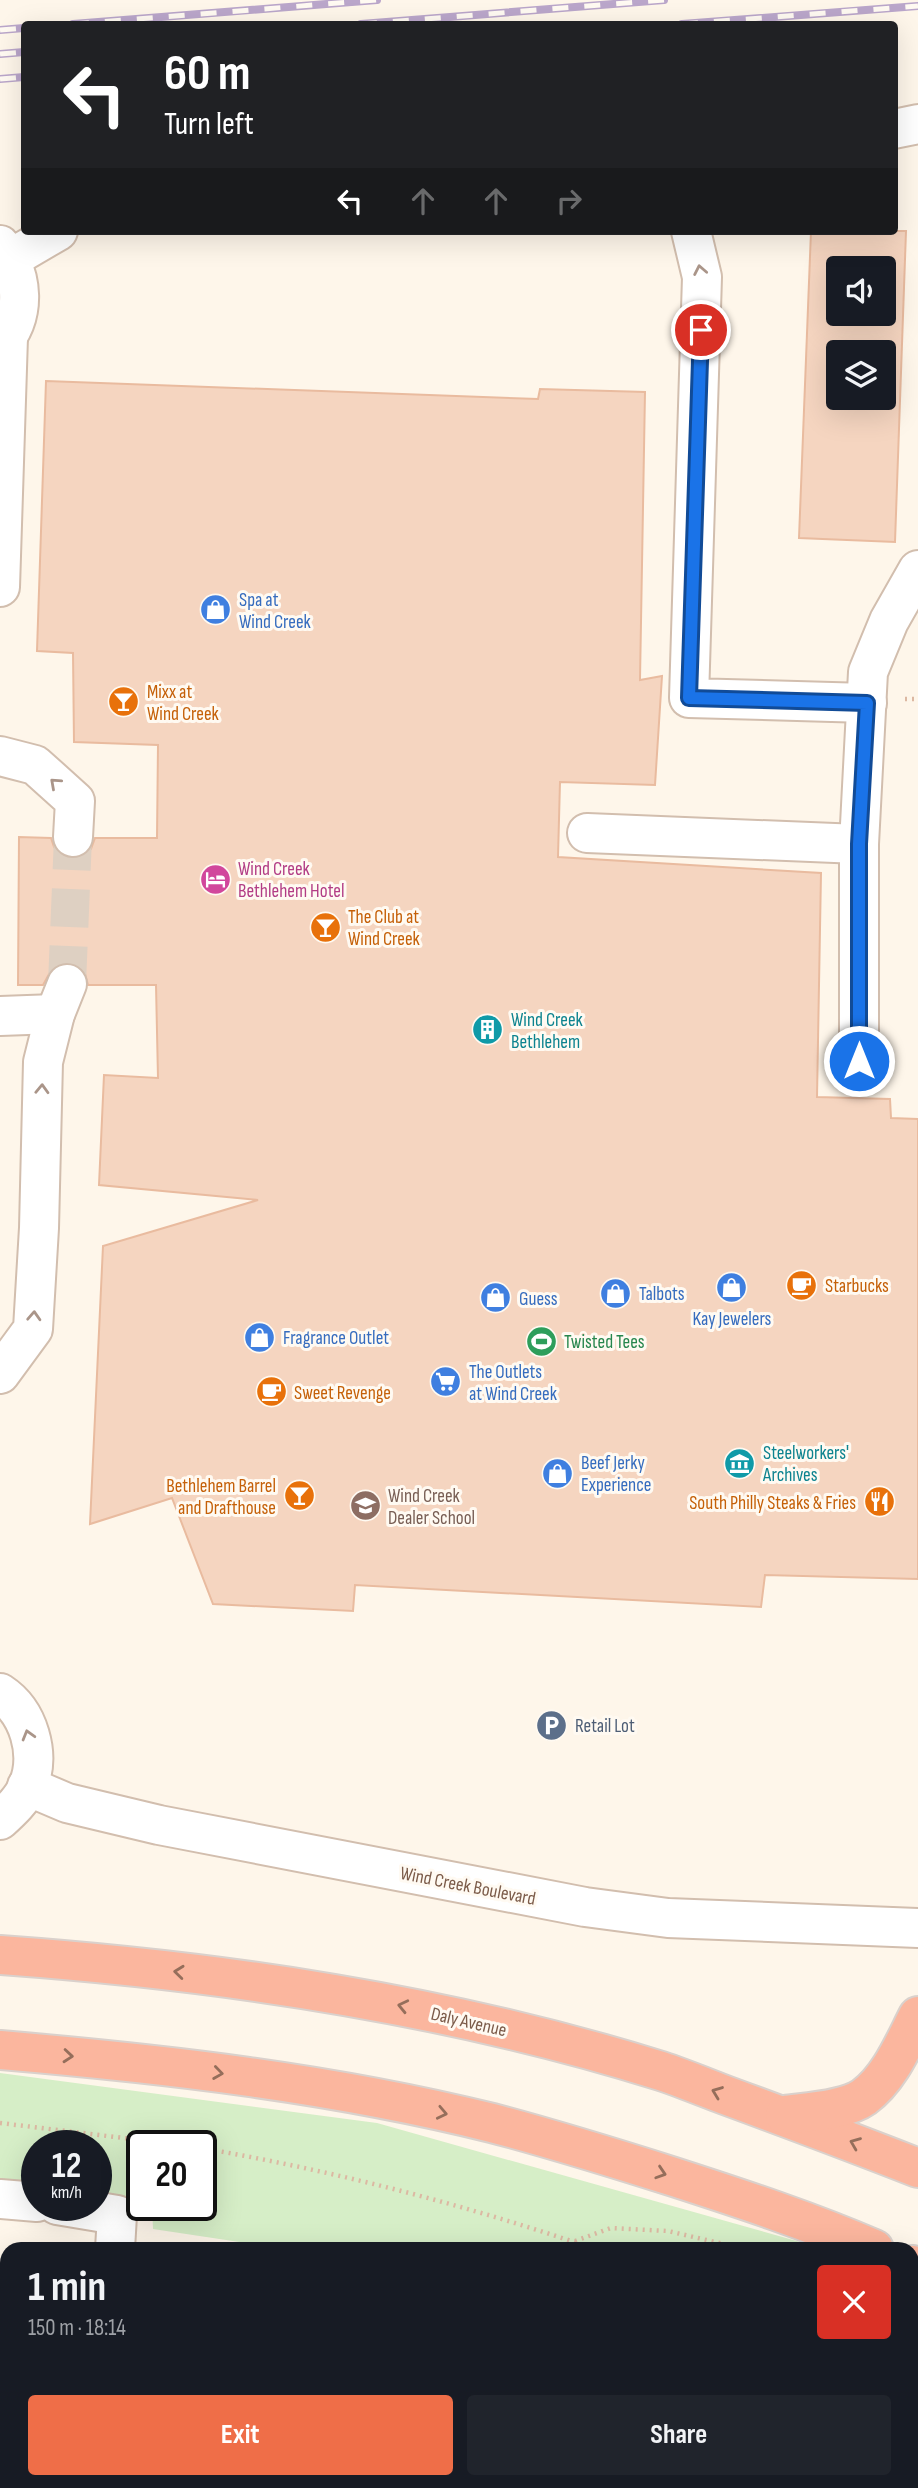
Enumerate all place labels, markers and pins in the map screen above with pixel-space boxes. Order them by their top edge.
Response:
pin [671,300,731,360]
place label: Spa at Wind Creek [239,589,312,634]
shop icon: Spa at Wind Creek [199,593,233,627]
place label: Mixx at Wind Creek [147,681,220,726]
bar icon: Mixx at Wind Creek [107,685,141,719]
place label: Wind Creek Bethlehem Hotel [238,858,344,903]
hotel icon: Wind Creek Bethlehem Hotel [198,862,232,896]
place label: The Club at Wind Creek [348,906,421,951]
bar icon: The Club at Wind Creek [308,910,342,944]
place label: Wind Creek Bethlehem [511,1009,584,1054]
building icon: Wind Creek Bethlehem [471,1013,505,1047]
cafe icon: Starbucks [785,1268,819,1302]
shop icon: Kay Jewelers [715,1270,749,1304]
place label: Starbucks [825,1275,889,1298]
shop icon: Talbots [599,1276,633,1310]
shop icon: Guess [479,1281,513,1315]
place label: Talbots [639,1283,685,1306]
place label: Guess [519,1288,558,1311]
place label: Kay Jewelers [693,1308,772,1331]
shop icon: Fragrance Outlet [243,1320,277,1354]
sports icon: Twisted Tees [524,1324,558,1358]
place label: Fragrance Outlet [283,1327,389,1350]
place label: Twisted Tees [564,1331,645,1354]
place label: The Outlets at Wind Creek [469,1361,558,1406]
supermarket icon: The Outlets at Wind Creek [429,1365,463,1399]
cafe icon: Sweet Revenge [254,1375,288,1409]
place label: Sweet Revenge [294,1382,391,1405]
place label: Steelworkers' Archives [762,1442,849,1487]
museum icon: Steelworkers' Archives [723,1446,757,1480]
place label: Beef Jerky Experience [581,1452,651,1497]
shop icon: Beef Jerky Experience [541,1456,575,1490]
place label: Bethlehem Barrel and Drafthouse [166,1475,276,1520]
bar icon: Bethlehem Barrel and Drafthouse [282,1479,316,1513]
place label: Wind Creek Dealer School [388,1485,475,1530]
restaurant icon: South Philly Steaks & Fries [862,1485,896,1519]
school or university icon: Wind Creek Dealer School [348,1489,382,1523]
place label: South Philly Steaks & Fries [689,1492,856,1515]
parking icon: Retail Lot [535,1708,569,1742]
place label: Retail Lot [575,1715,635,1738]

